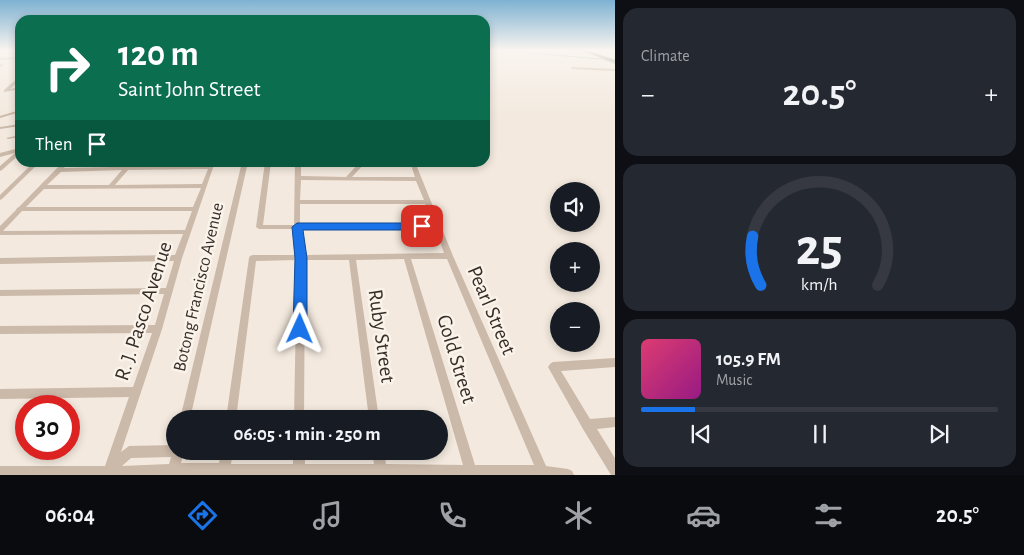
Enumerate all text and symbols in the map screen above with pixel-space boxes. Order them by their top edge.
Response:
icon: right [35,35,100,100]
text: 120 m [118,37,199,72]
text: Climate [641,48,690,64]
text: 20.5° [783,75,856,113]
text: Saint John Street [118,78,261,100]
text: − [641,81,654,109]
text: + [985,81,998,109]
icon: arrive [83,130,111,158]
text: Then [35,135,73,154]
map controls [550,182,600,352]
button: sound [550,182,600,232]
street label: Botong Francisco Avenue [171,201,227,373]
pin [401,205,443,247]
icon: arrive [408,212,436,240]
text: 25 [796,222,843,274]
street label: R. J. Pasco Avenue [111,239,176,383]
button: + [550,242,600,292]
street label: Pearl Street [463,263,520,358]
text: km/h [801,276,838,294]
street label: Ruby Street [365,288,399,385]
position arrow [273,302,325,354]
button: − [550,302,600,352]
street label: Gold Street [433,312,480,406]
text: 105.9 FM [716,350,781,369]
text: Music [716,372,752,388]
speed limit sign: 30 [15,395,80,460]
icon: previous [687,420,715,448]
icon: pause [806,420,834,448]
icon: next [925,420,953,448]
text: 06:05 · 1 min · 250 m [233,425,381,444]
icon: directions [185,498,220,533]
icon: music [310,498,345,533]
icon: phone [435,498,470,533]
icon: climate [561,498,596,533]
icon: car [686,498,721,533]
icon: filters [811,498,846,533]
text: 06:04 [45,504,95,526]
text: 20.5° [936,504,979,526]

